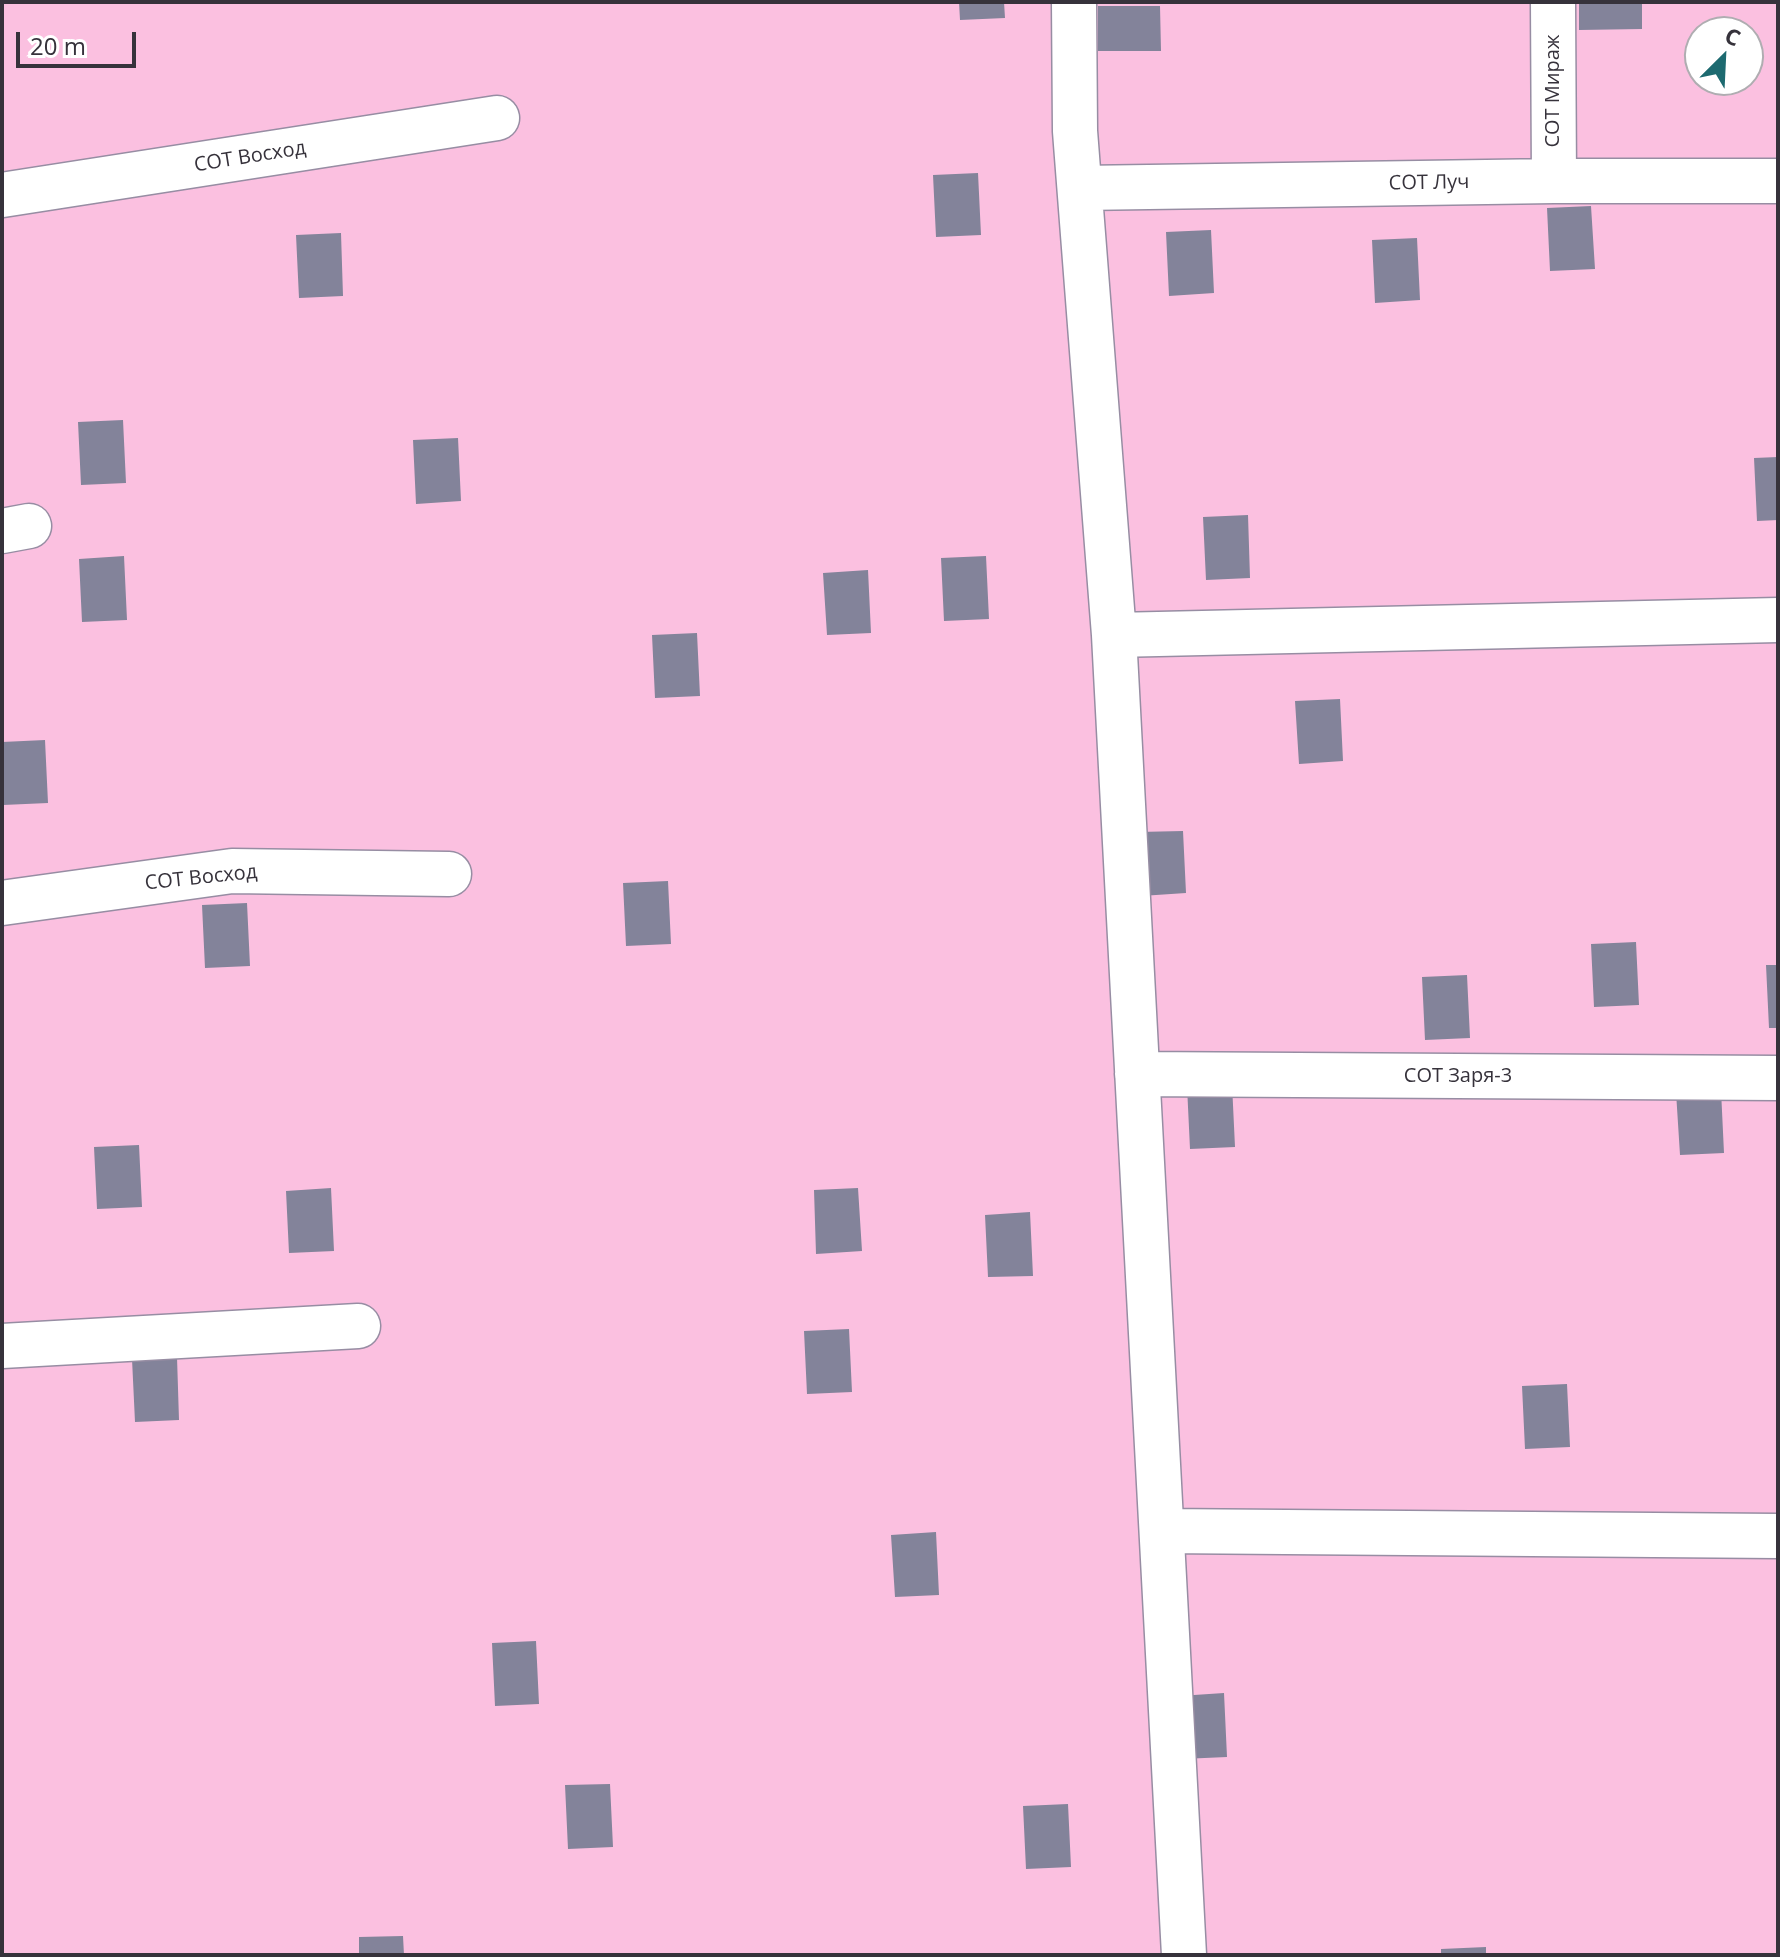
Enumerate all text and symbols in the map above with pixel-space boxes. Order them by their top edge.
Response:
scale bar [20,16,140,66]
north arrow [1684,16,1764,96]
text: С [1720,19,1745,52]
text: 20 m [30,29,86,62]
street label: СОТ Мираж [1541,34,1565,148]
street label: СОТ Восход [192,136,308,178]
street label: СОТ Луч [1389,170,1469,196]
street label: СОТ Восход [144,860,258,896]
street label: СОТ Заря-3 [1404,1064,1512,1088]

